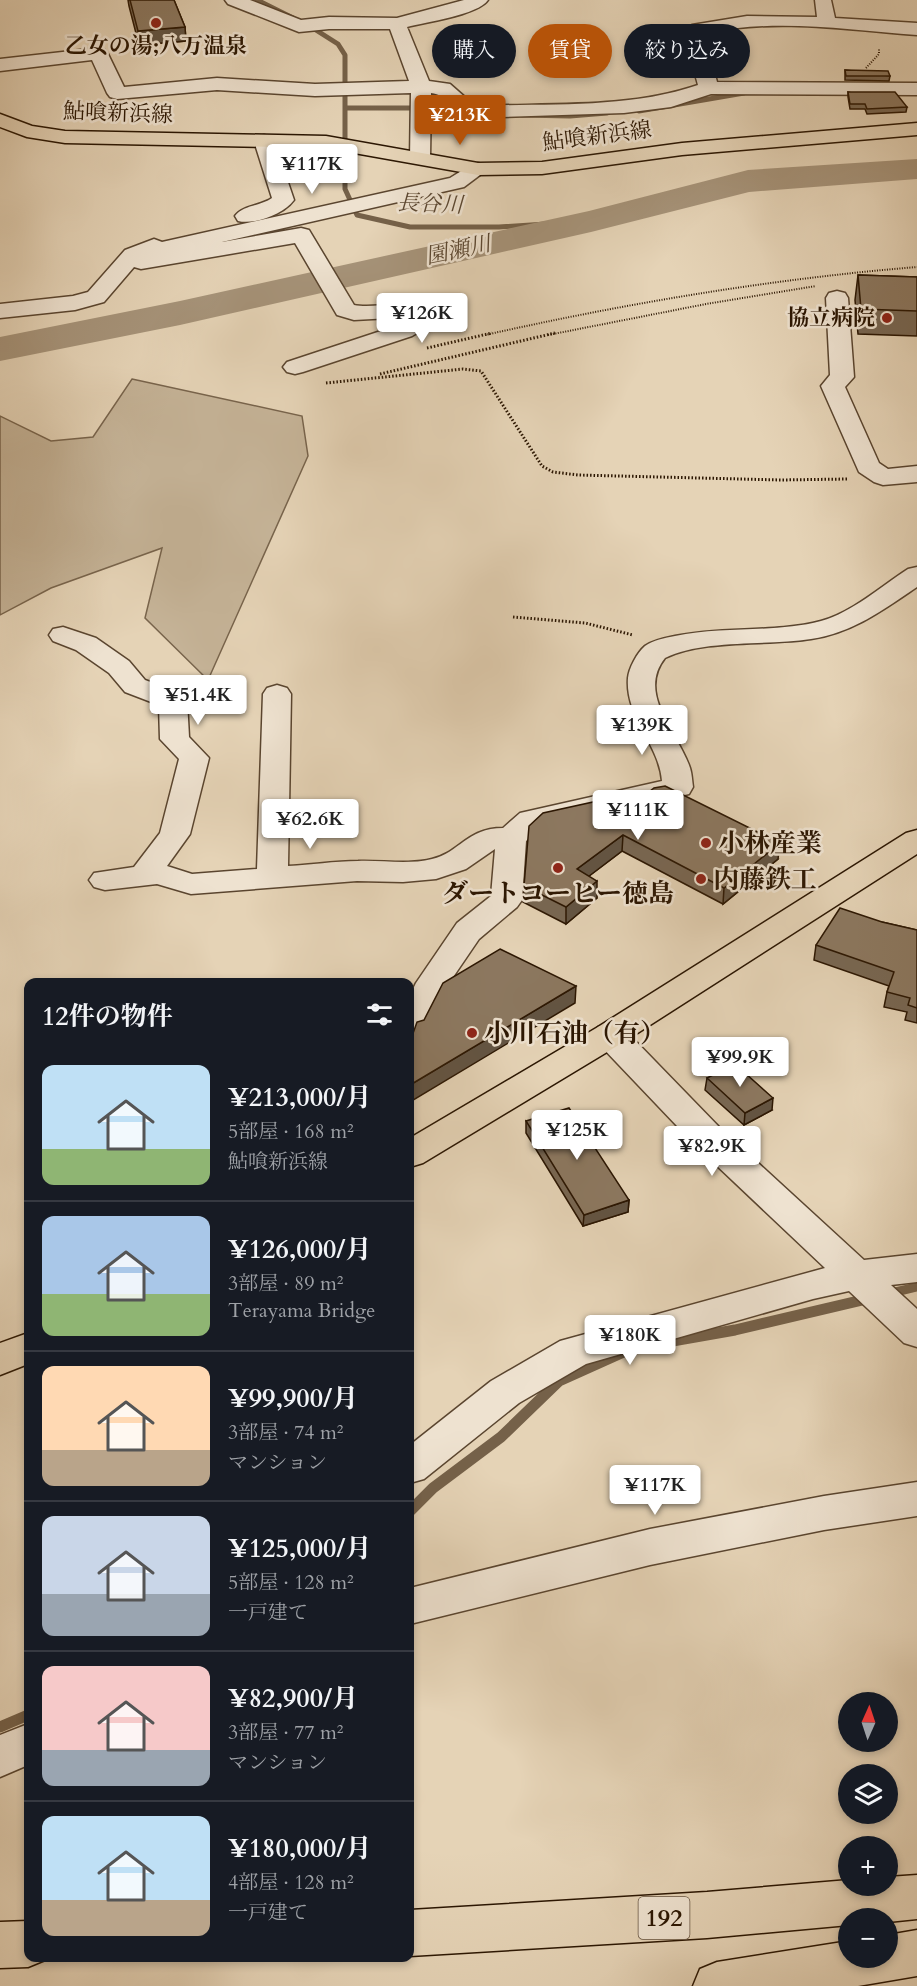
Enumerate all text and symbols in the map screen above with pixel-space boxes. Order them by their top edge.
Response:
marker: 乙女の湯;八万温泉 [149,16,163,30]
chip: 購入 [432,24,516,78]
chip: 賃貸 [528,24,612,78]
chip: 絞り込み [624,24,750,78]
place label: 乙女の湯;八万温泉 [65,31,247,61]
pin: ¥213K [418,95,502,146]
street label: 鮎喰新浜線 [63,96,173,130]
text: ¥213K [429,101,491,128]
street label: 鮎喰新浜線 [541,114,653,158]
pin: ¥117K [270,144,354,195]
text: ¥117K [281,150,343,177]
water label: 長谷川 [396,188,465,220]
water label: 園瀬川 [423,228,495,272]
pin: ¥126K [380,293,464,344]
text: ¥126K [391,299,453,326]
place label: 協立病院 [787,303,875,333]
marker: 協立病院 [880,311,894,325]
pin: ¥51.4K [149,675,247,726]
text: ¥51.4K [164,681,232,708]
pin: ¥139K [600,705,684,756]
text: ¥139K [611,711,673,738]
pin: ¥111K [596,790,680,841]
text: ¥111K [607,796,669,823]
pin: ¥62.6K [261,799,359,850]
text: ¥62.6K [276,805,344,832]
place label: 小林産業 [718,826,822,861]
marker: 小林産業 [699,836,713,850]
marker: ダートコーヒー徳島 [551,861,565,875]
place label: 内藤鉄工 [713,862,817,897]
marker: 内藤鉄工 [694,872,708,886]
place label: ダートコーヒー徳島 [442,876,674,911]
icon: filters [363,998,396,1031]
text: 12件の物件 [42,999,173,1034]
place label: 小川石油（有） [484,1016,666,1051]
marker: 小川石油（有） [465,1026,479,1040]
pin: ¥99.9K [691,1037,789,1088]
text: ¥99.9K [706,1043,774,1070]
text: ¥213,000/月 [228,1080,371,1115]
icon: home [90,1089,162,1161]
pin: ¥125K [535,1110,619,1161]
text: ¥125K [546,1116,608,1143]
text: 5部屋 · 168 m² [228,1118,354,1145]
pin: ¥82.9K [663,1126,761,1177]
text: ¥82.9K [678,1132,746,1159]
text: 鮎喰新浜線 [228,1148,328,1175]
text: ¥126,000/月 [228,1232,371,1267]
icon: home [90,1240,162,1312]
text: 3部屋 · 89 m² [228,1270,344,1297]
text: Terayama Bridge [228,1297,375,1324]
pin: ¥180K [588,1315,672,1366]
text: ¥180K [599,1321,661,1348]
text: ¥99,900/月 [228,1381,358,1416]
icon: home [90,1390,162,1462]
text: 3部屋 · 74 m² [228,1419,344,1446]
text: マンション [228,1449,327,1476]
pin: ¥117K [613,1465,697,1516]
text: ¥117K [624,1471,686,1498]
text: ¥125,000/月 [228,1531,371,1566]
icon: home [90,1540,162,1612]
text: 5部屋 · 128 m² [228,1569,354,1596]
text: 一戸建て [228,1599,308,1626]
text: ¥82,900/月 [228,1681,358,1716]
icon: home [90,1690,162,1762]
north arrow [838,1692,898,1752]
map controls [838,1692,898,1968]
text: 3部屋 · 77 m² [228,1719,344,1746]
text: マンション [228,1749,327,1776]
button: layers [838,1764,898,1824]
text: ¥180,000/月 [228,1831,371,1866]
button: + [838,1836,898,1896]
icon: home [90,1840,162,1912]
text: 4部屋 · 128 m² [228,1869,354,1896]
road number: 192 [638,1897,690,1939]
text: 一戸建て [228,1899,308,1926]
button: − [838,1908,898,1968]

